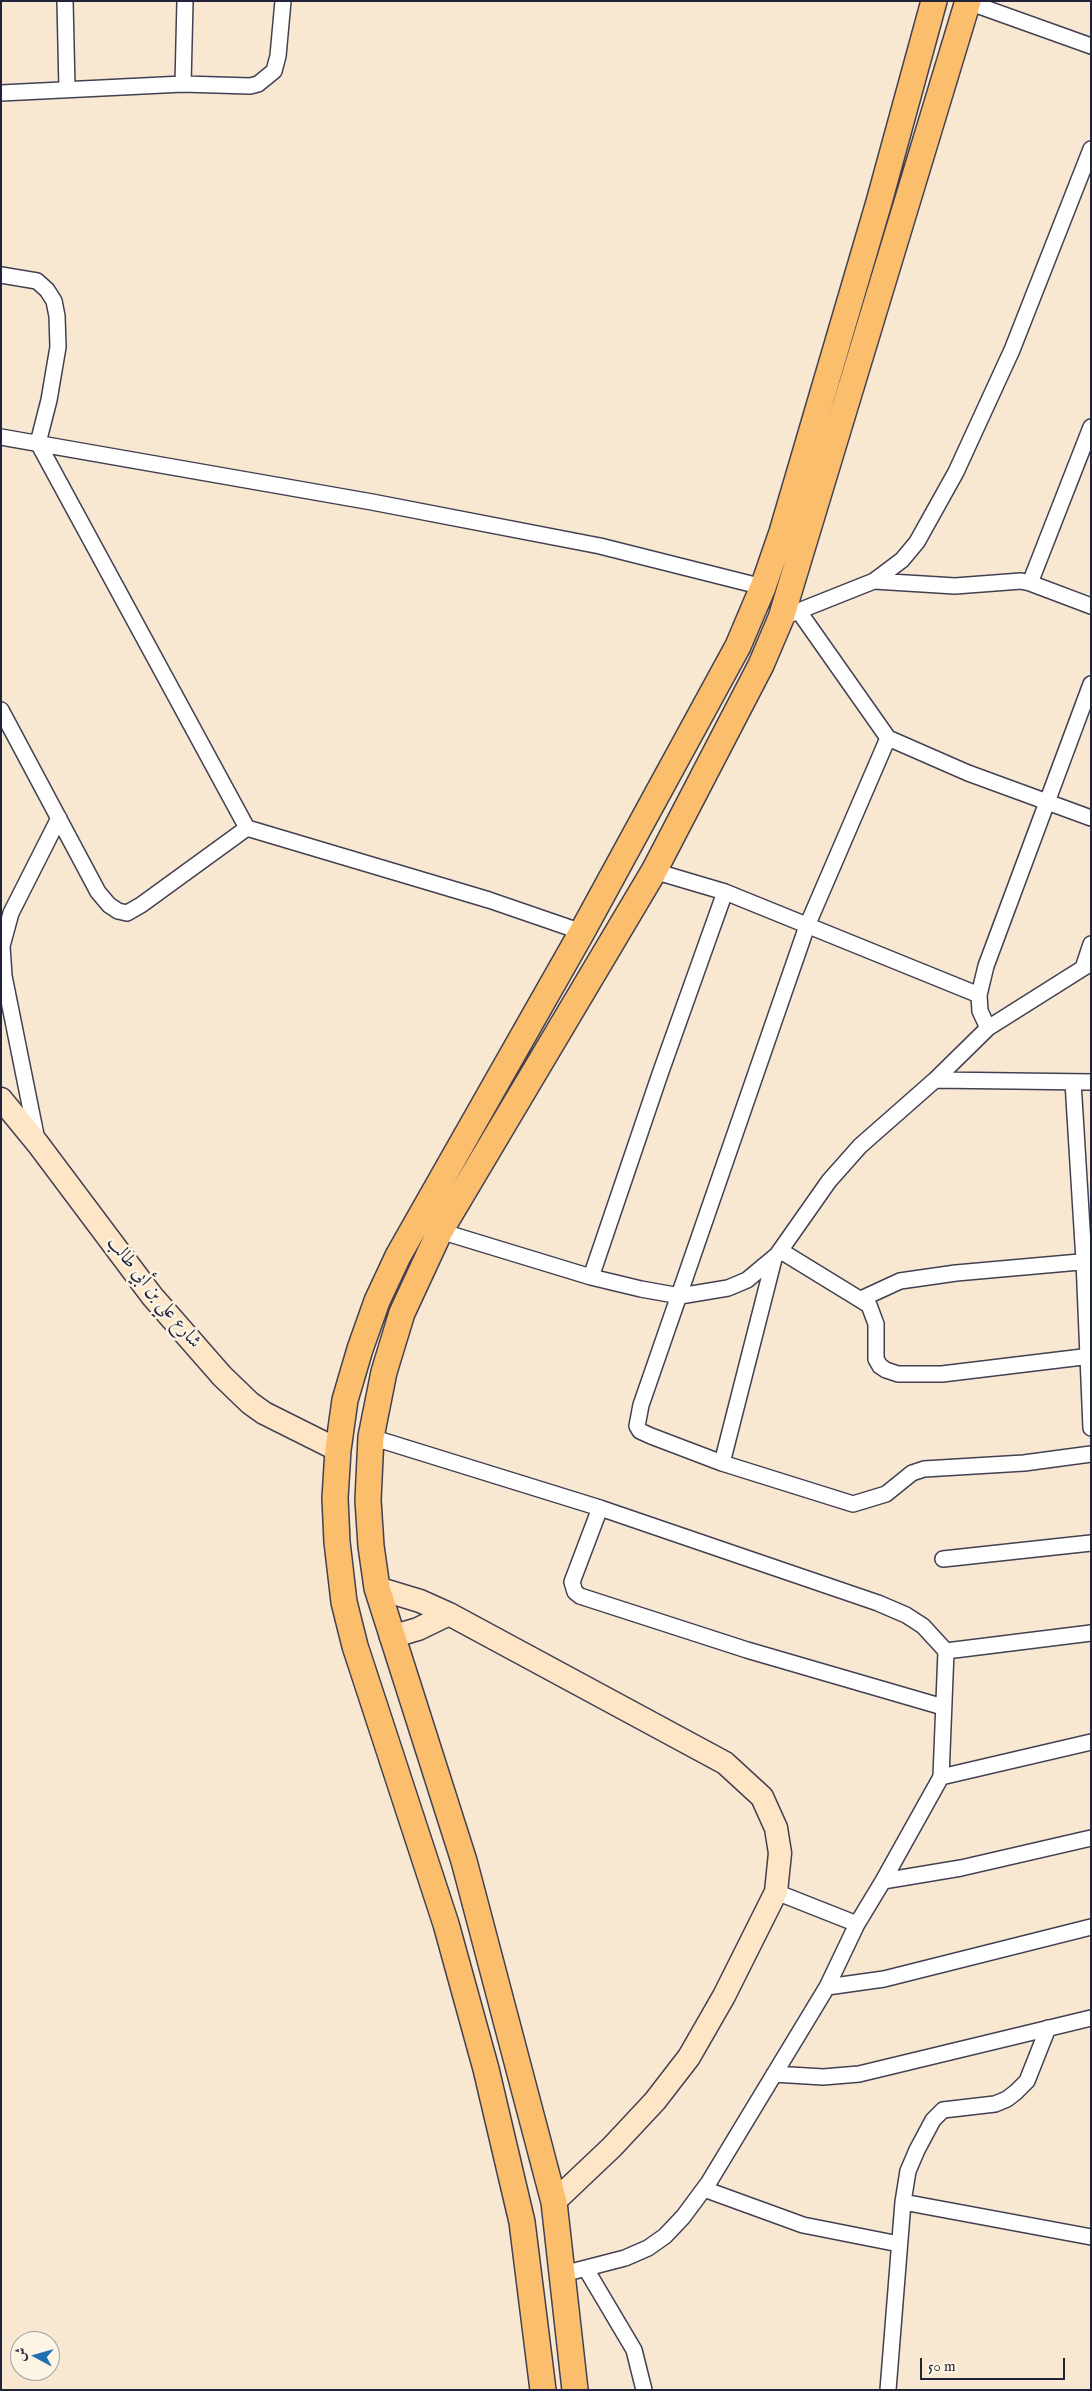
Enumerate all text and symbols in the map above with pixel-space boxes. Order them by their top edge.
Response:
street label: شارع علي بن أبي طالب [101,1232,205,1354]
north arrow [10,2331,60,2381]
text: ش [11,2347,31,2362]
scale bar [922,2348,1067,2380]
text: 50 m [928,2357,956,2376]

